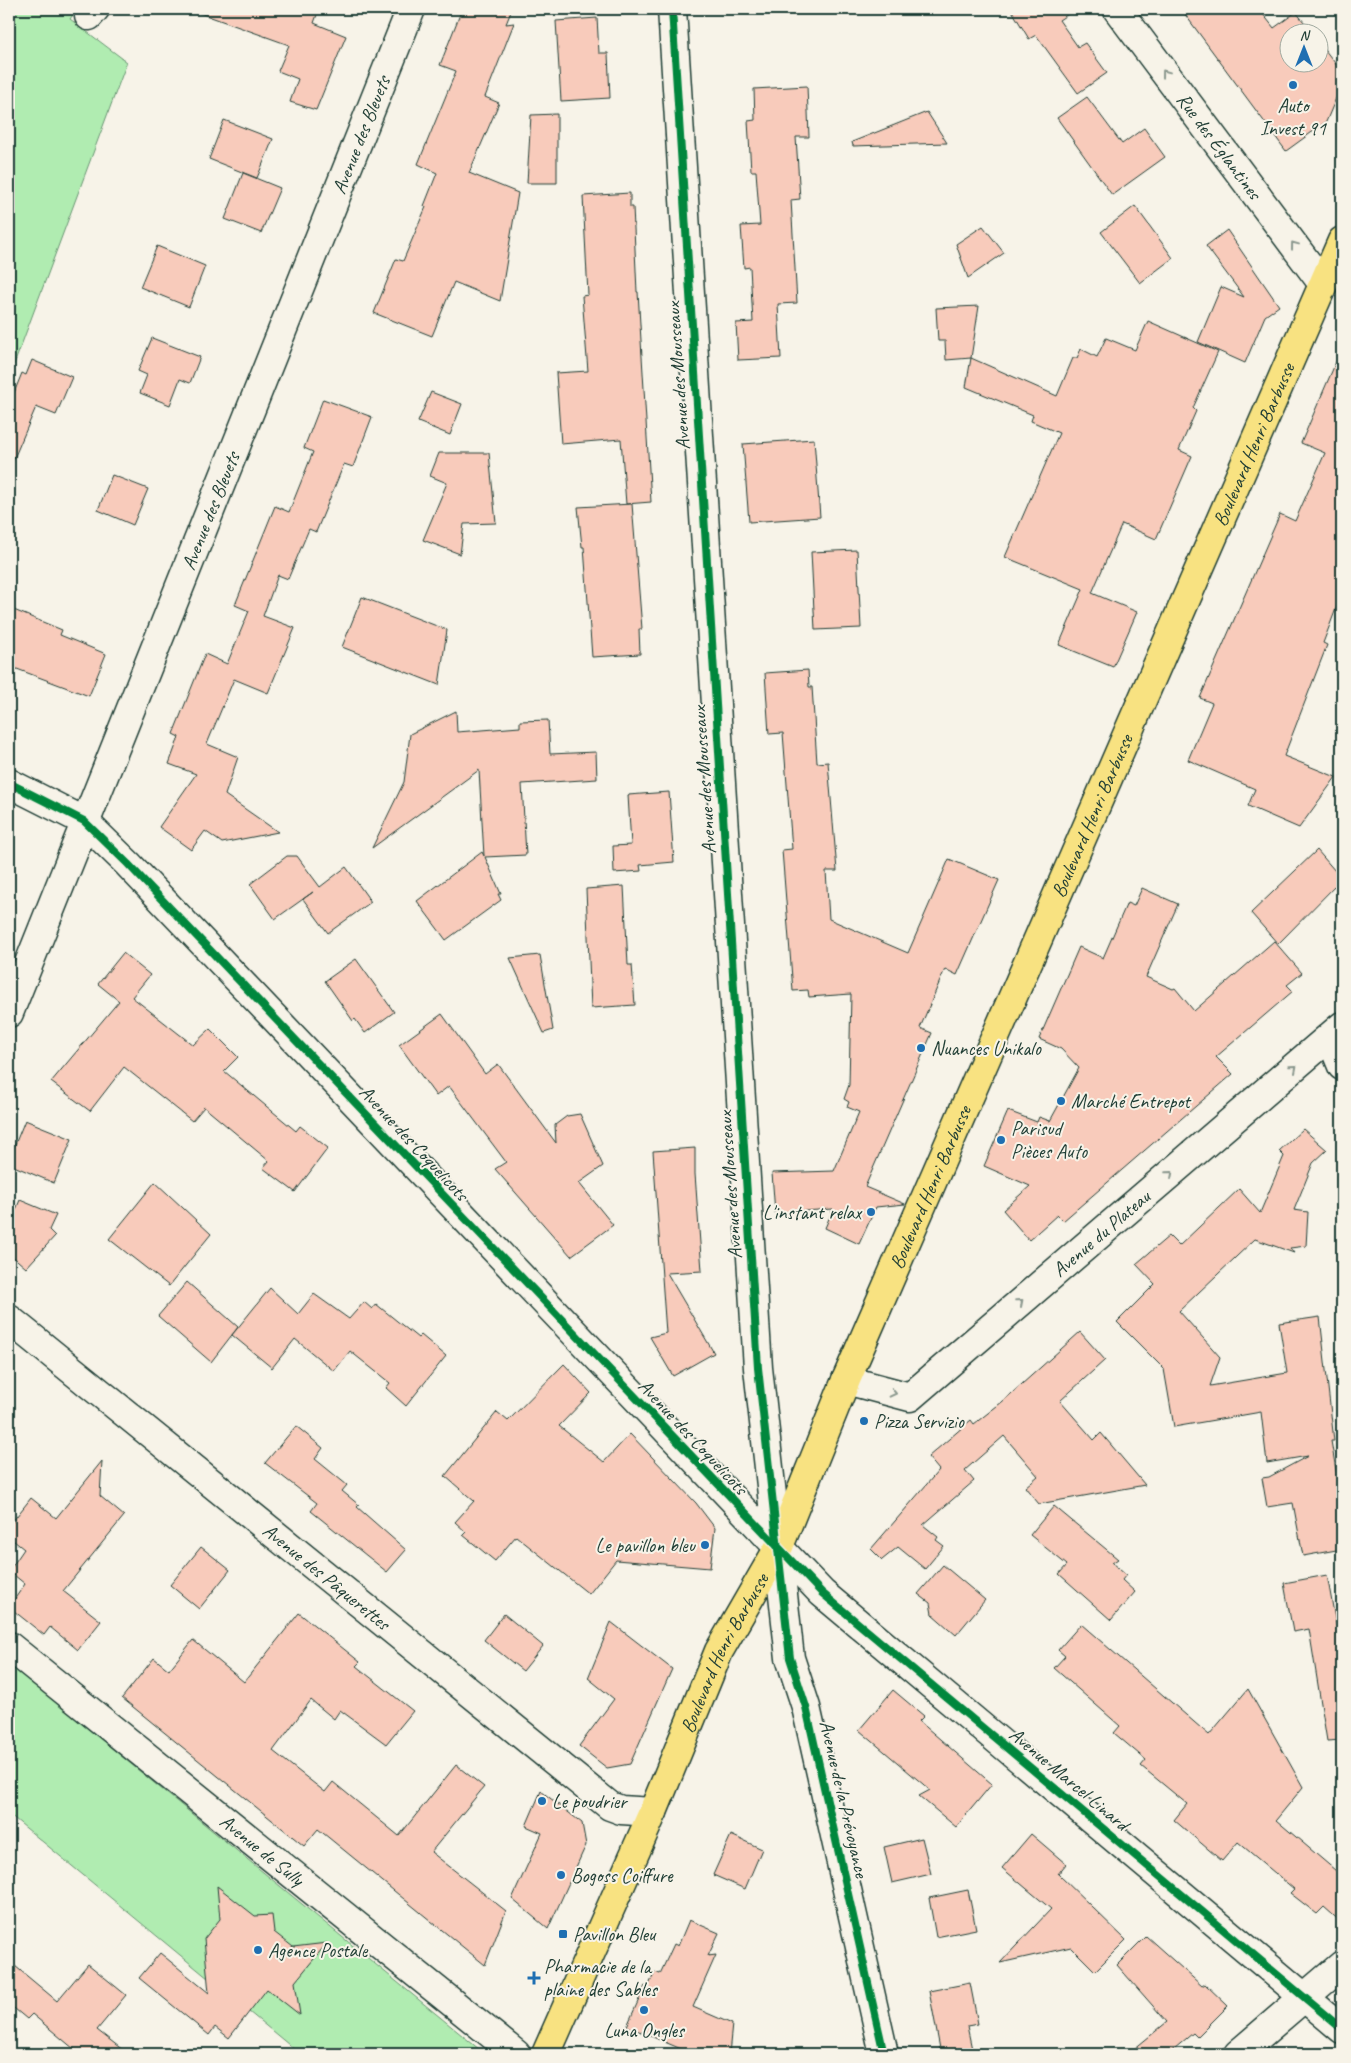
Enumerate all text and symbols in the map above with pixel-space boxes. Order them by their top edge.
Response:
north arrow [1278,22,1328,72]
text: N [1300,27,1311,44]
one-way arrow [1162,69,1171,79]
street label: Avenue des Bleuets [326,70,396,197]
marker: Auto Invest 91 [1287,79,1299,91]
street label: Rue des Églantines [1171,88,1269,206]
place label: Auto Invest 91 [1260,93,1327,141]
one-way arrow [1291,242,1299,251]
street label: Avenue des Mousseaux [660,299,696,451]
street label: Boulevard Henri Barbusse [1207,358,1300,530]
street label: Avenue des Bleuets [175,446,246,573]
street label: Avenue des Mousseaux [686,703,722,855]
street label: Boulevard Henri Barbusse [1045,729,1139,901]
place label: Nuances Unikalo [931,1036,1042,1061]
marker: Nuances Unikalo [915,1042,927,1054]
one-way arrow [1288,1065,1297,1074]
street label: Avenue des Coquelicots [354,1080,476,1208]
place label: Marché Entrepot [1071,1089,1192,1114]
marker: Marché Entrepot [1055,1095,1067,1107]
street label: Boulevard Henri Barbusse [884,1100,977,1272]
street label: Avenue des Mousseaux [712,1108,748,1260]
place label: Parisud Pièces Auto [1011,1116,1088,1164]
marker: Parisud Pièces Auto [995,1134,1007,1146]
one-way arrow [1165,1170,1174,1179]
street label: Avenue du Plateau [1047,1183,1156,1282]
place label: L'instant relax [763,1200,863,1225]
marker: L'instant relax [865,1206,877,1218]
one-way arrow [1015,1299,1024,1308]
street label: Avenue des Coquelicots [633,1374,755,1502]
one-way arrow [889,1387,898,1398]
place label: Pizza Servizio [874,1409,965,1434]
marker: Pizza Servizio [858,1415,870,1427]
street label: Avenue des Pâquerettes [258,1518,397,1637]
place label: Le pavillon bleu [596,1533,697,1558]
marker: Le pavillon bleu [699,1539,711,1551]
street label: Boulevard Henri Barbusse [674,1567,775,1736]
street label: Avenue de la Prévoyance [814,1718,875,1881]
street label: Avenue Marcel Linard [1004,1722,1136,1838]
place label: Le poudrier [552,1789,628,1814]
marker: Le poudrier [536,1795,548,1807]
street label: Avenue de Sully [215,1808,311,1892]
place label: Bogoss Coiffure [571,1863,674,1888]
marker: Bogoss Coiffure [555,1869,567,1881]
place label: Pavillon Bleu [573,1922,657,1947]
marker: Pavillon Bleu [557,1928,569,1940]
place label: Agence Postale [268,1938,369,1963]
marker: Agence Postale [252,1944,264,1956]
place label: Pharmacie de la plaine des Sables [544,1954,659,2002]
marker: Pharmacie de la plaine des Sables [528,1972,540,1984]
marker: Luna Ongles [638,2004,650,2016]
place label: Luna Ongles [604,2018,686,2043]

